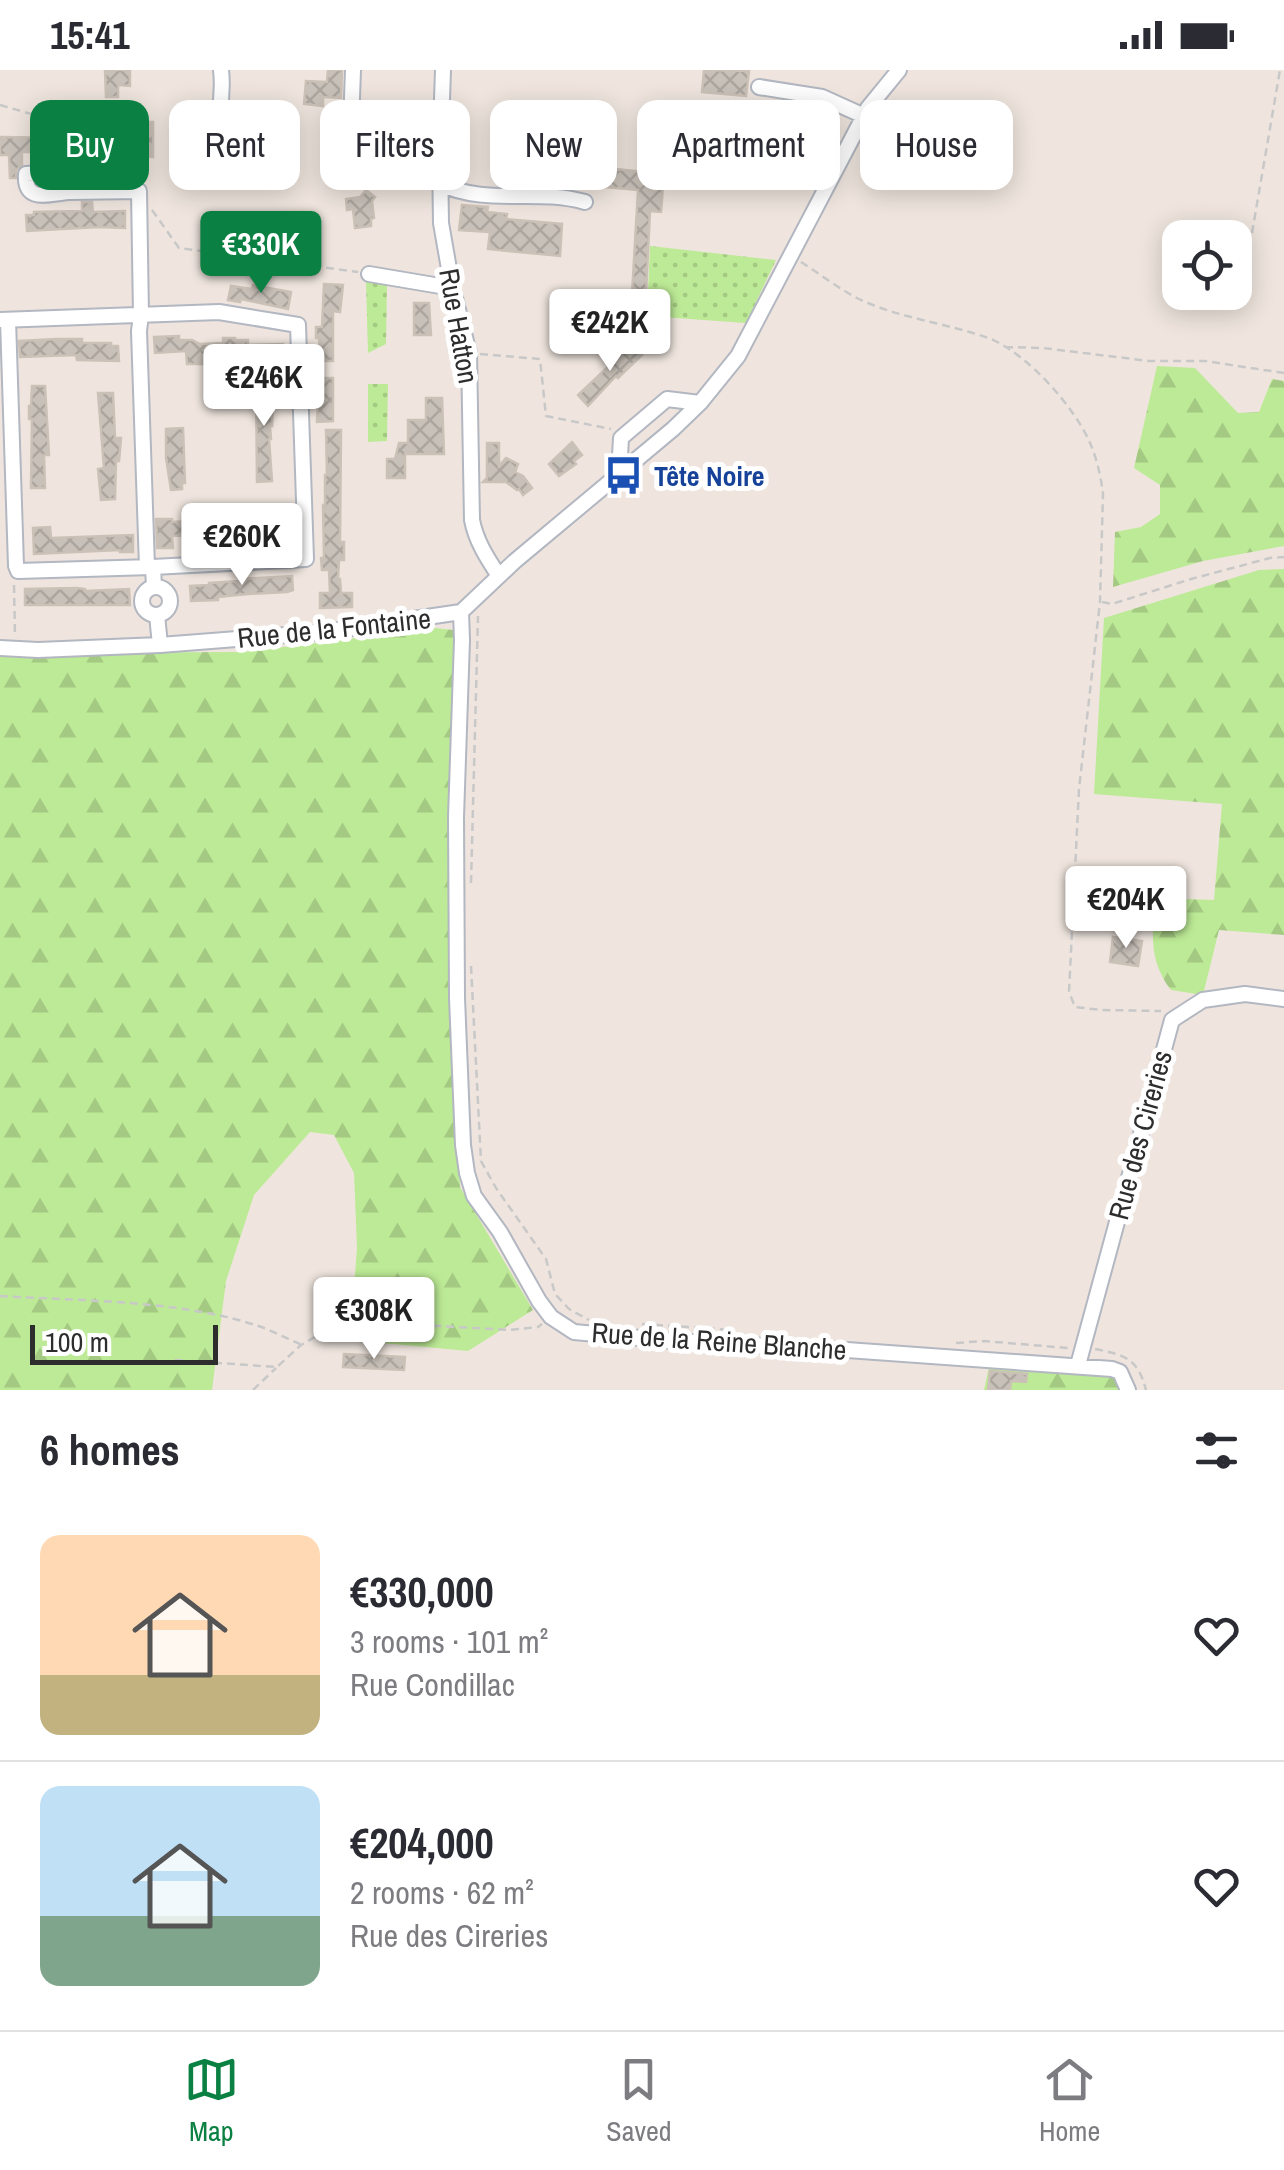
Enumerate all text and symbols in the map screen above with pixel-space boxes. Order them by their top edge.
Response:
text: 15:41 [50,10,130,61]
chip: Buy [30,100,149,190]
chip: Rent [169,100,300,190]
chip: Filters [320,100,470,190]
chip: New [490,100,617,190]
chip: Apartment [637,100,840,190]
chip: House [860,100,1013,190]
pin: €330K [191,211,331,296]
map controls [1162,220,1252,310]
button: locate [1162,220,1252,310]
text: €330K [222,222,300,265]
street label: Rue Hatton [430,266,488,386]
pin: €242K [540,289,680,374]
text: €242K [571,300,649,343]
pin: €246K [194,344,334,429]
text: €246K [225,355,303,398]
bus stop icon: Tête Noire [603,455,645,497]
place label: Tête Noire [654,457,765,495]
pin: €260K [172,503,312,588]
text: €260K [203,514,281,557]
street label: Rue de la Fontaine [235,599,433,657]
pin: €204K [1056,866,1196,951]
text: €204K [1087,877,1165,920]
street label: Rue des Cireries [1099,1046,1181,1224]
pin: €308K [304,1277,444,1362]
text: €308K [335,1288,413,1331]
street label: Rue de la Reine Blanche [590,1313,848,1369]
scale bar [30,1320,218,1364]
text: 100 m [45,1323,109,1361]
text: 6 homes [40,1422,180,1478]
icon: filters [1189,1423,1244,1478]
text: €330,000 [350,1564,494,1620]
icon: home [120,1575,240,1695]
icon: heart [1189,1608,1244,1663]
text: 3 rooms · 101 m² [350,1620,548,1663]
text: Rue Condillac [350,1663,515,1706]
text: €204,000 [350,1815,494,1871]
icon: home [120,1826,240,1946]
icon: heart [1189,1859,1244,1914]
text: 2 rooms · 62 m² [350,1871,534,1914]
text: Rue des Cireries [350,1914,548,1957]
tab: Map [184,2052,239,2150]
tab: Saved [606,2052,671,2150]
tab: Home [1039,2052,1100,2150]

